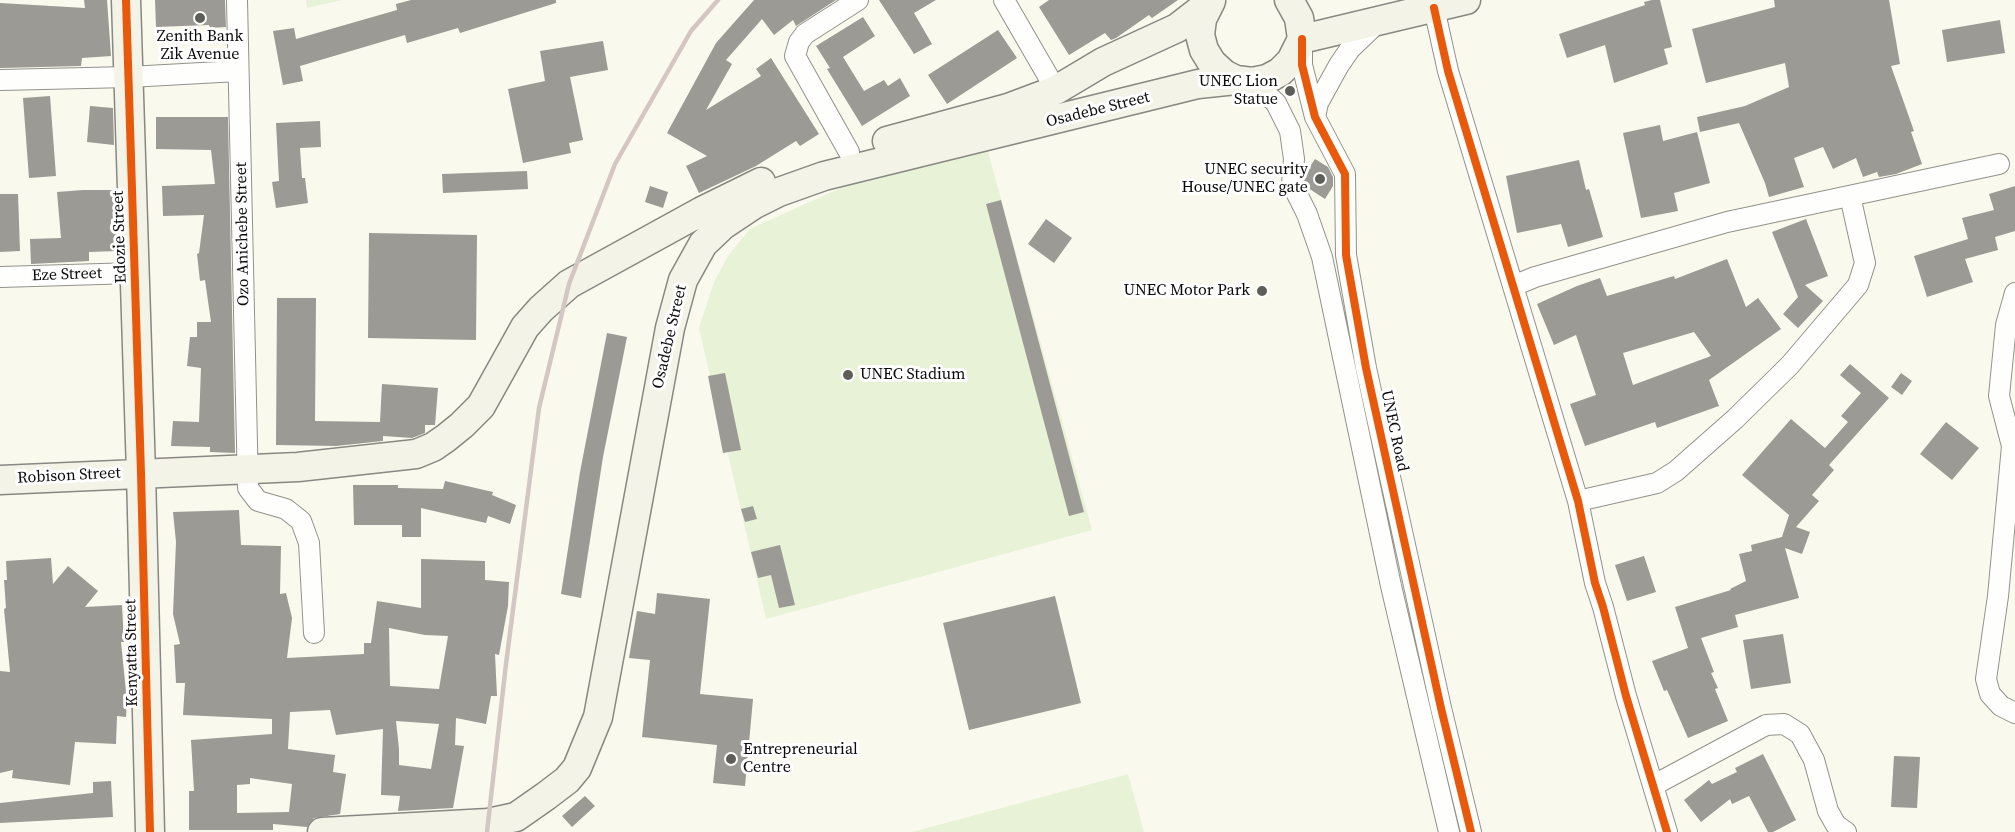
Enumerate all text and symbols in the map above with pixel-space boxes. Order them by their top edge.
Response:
marker: Zenith Bank Zik Avenue [193,11,207,25]
place label: Zenith Bank Zik Avenue [157,27,243,65]
place label: UNEC Lion Statue [1199,72,1278,110]
marker: UNEC Lion Statue [1283,84,1297,98]
street label: Osadebe Street [1044,88,1152,132]
place label: UNEC security House/UNEC gate [1182,160,1308,198]
street label: Ozo Anichebe Street [232,162,254,306]
marker: UNEC security House/UNEC gate [1313,172,1327,186]
street label: Edozie Street [109,190,131,284]
street label: Eze Street [32,264,102,286]
place label: UNEC Motor Park [1123,281,1250,301]
street label: Osadebe Street [649,283,691,391]
marker: UNEC Motor Park [1255,284,1269,298]
place label: UNEC Stadium [860,365,966,385]
marker: UNEC Stadium [841,368,855,382]
street label: UNEC Road [1376,389,1412,473]
street label: Robison Street [17,464,121,488]
street label: Kenyatta Street [121,599,143,707]
place label: Entrepreneurial Centre [743,740,858,778]
marker: Entrepreneurial Centre [724,752,738,766]

